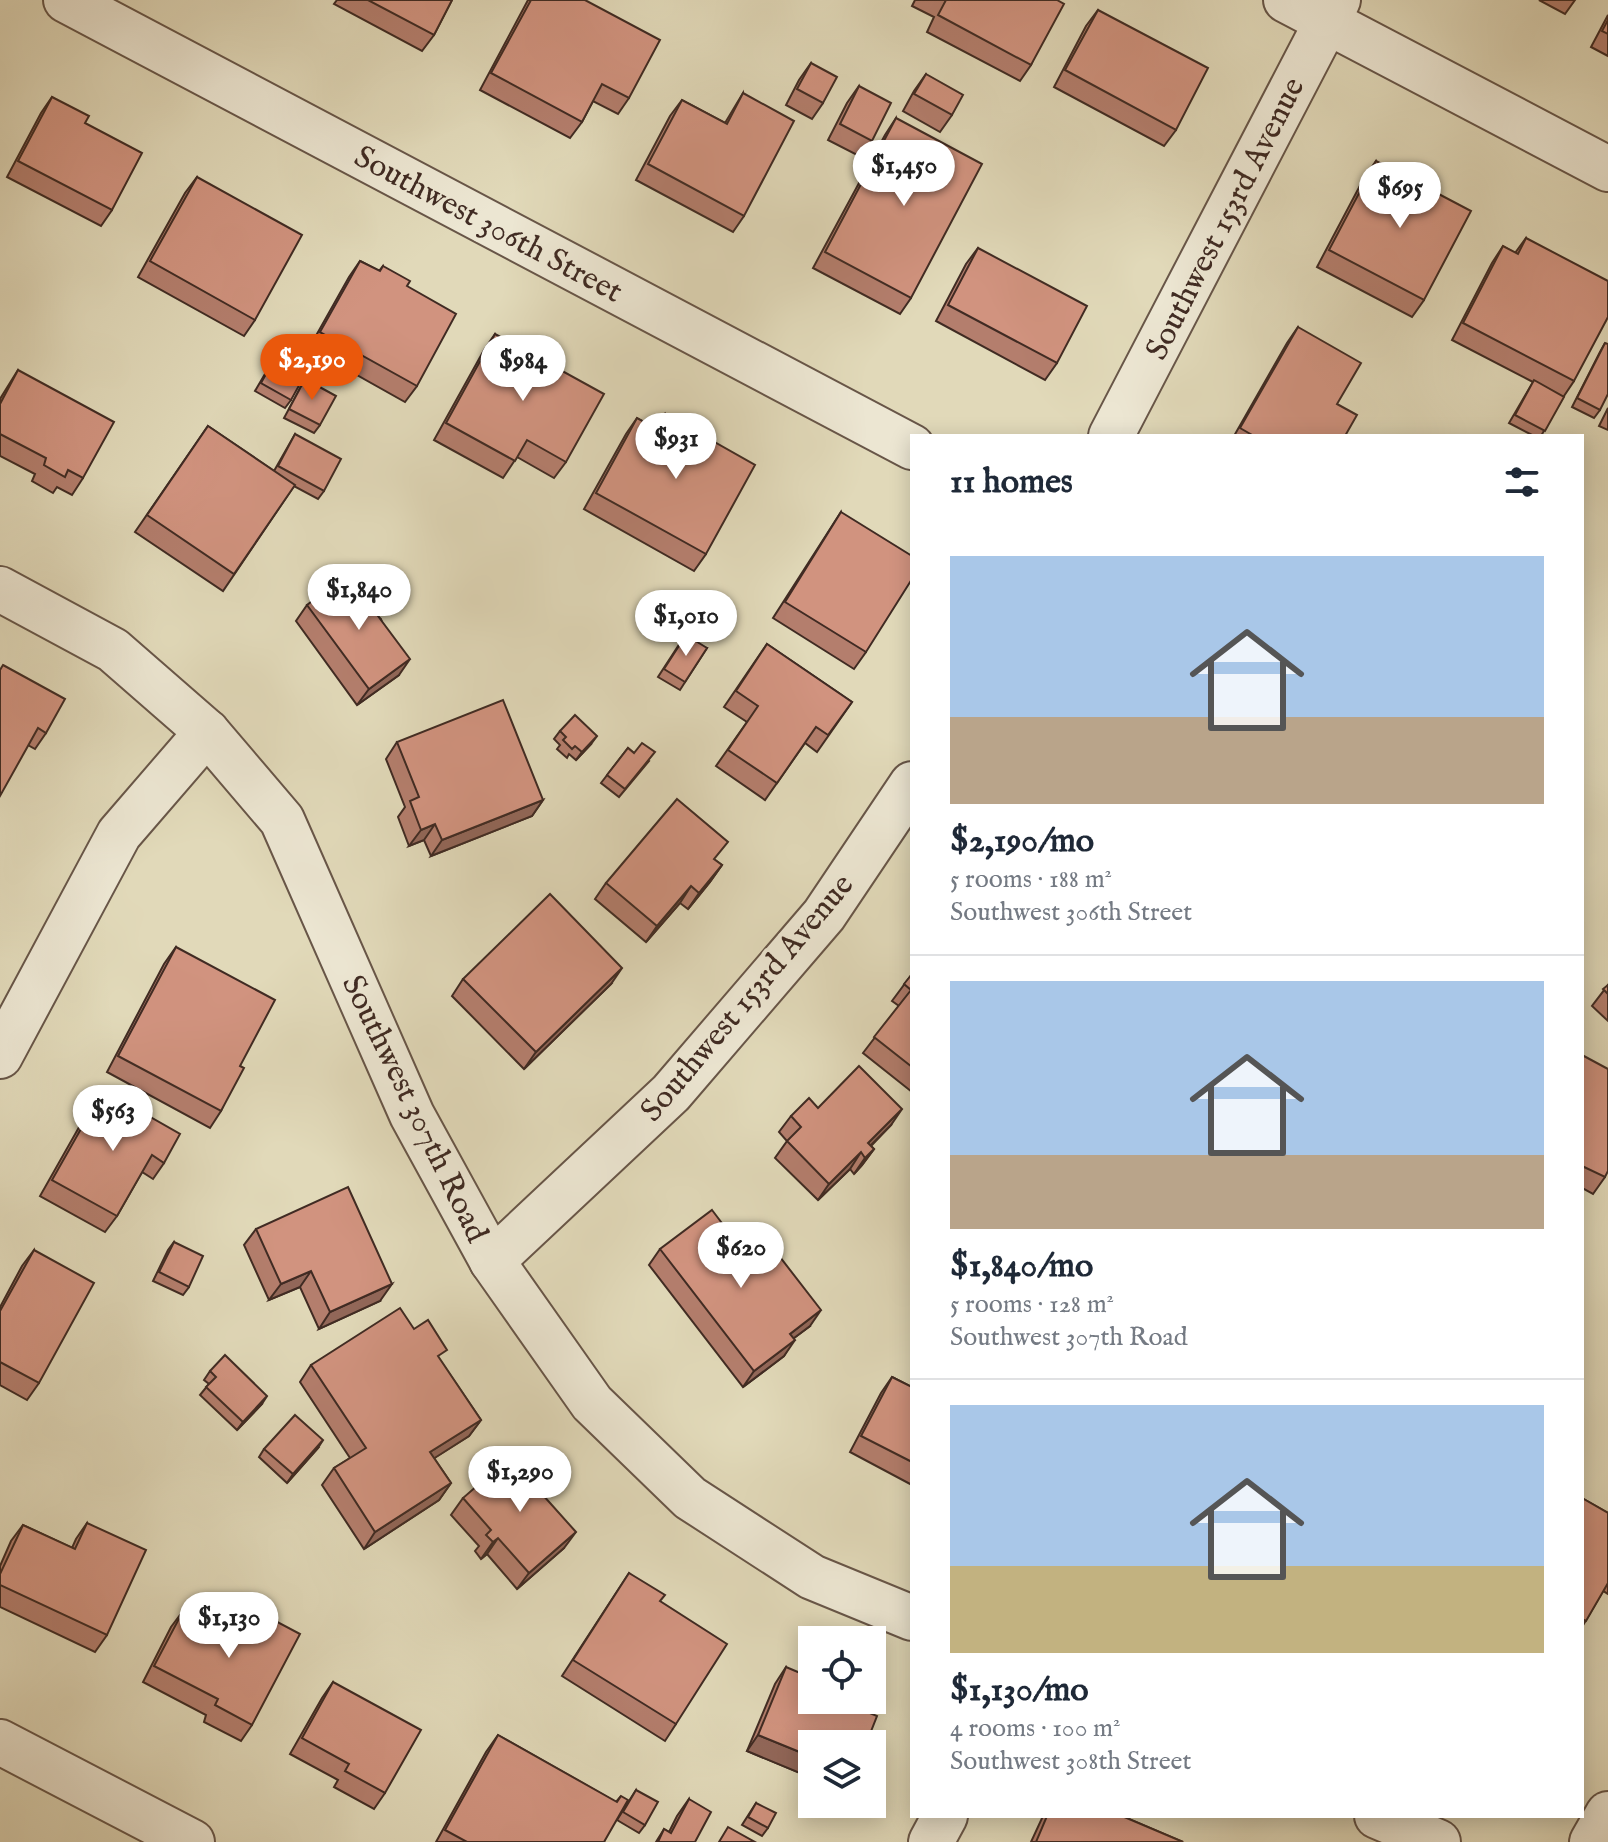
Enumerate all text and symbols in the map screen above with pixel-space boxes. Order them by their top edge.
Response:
street label: Southwest 153rd Avenue [1137,71,1315,367]
street label: Southwest 306th Street [347,137,629,313]
pin: $1,450 [839,140,969,208]
text: $1,450 [871,149,937,182]
pin: $695 [1353,162,1447,230]
text: $695 [1377,171,1423,204]
pin: $2,190 [247,334,377,402]
pin: $984 [476,335,570,403]
text: $2,190 [278,343,346,376]
text: $984 [499,344,547,377]
pin: $931 [629,413,723,481]
text: $931 [653,422,699,455]
icon: filters [1500,460,1544,504]
text: 11 homes [950,461,1073,504]
pin: $1,840 [294,564,424,632]
text: $1,840 [326,573,392,606]
pin: $1,010 [621,590,751,658]
text: $1,010 [653,599,719,632]
icon: home [1175,608,1319,752]
text: $2,190/mo [950,820,1094,863]
text: 5 rooms · 188 m² [950,863,1112,896]
street label: Southwest 153rd Avenue [632,866,864,1131]
text: Southwest 306th Street [950,896,1192,929]
street label: Southwest 307th Road [331,969,497,1250]
icon: home [1175,1033,1319,1177]
pin: $563 [66,1085,160,1153]
text: $563 [91,1094,135,1127]
pin: $620 [694,1222,788,1290]
text: $620 [716,1231,766,1264]
text: $1,840/mo [950,1245,1093,1288]
text: 5 rooms · 128 m² [950,1288,1114,1321]
text: Southwest 307th Road [950,1321,1188,1354]
pin: $1,290 [455,1446,585,1514]
text: $1,290 [486,1455,554,1488]
icon: home [1175,1457,1319,1601]
pin: $1,130 [164,1592,294,1660]
text: $1,130 [197,1601,261,1634]
map controls [798,1626,886,1818]
button: locate [798,1626,886,1714]
text: $1,130/mo [950,1669,1089,1712]
text: 4 rooms · 100 m² [950,1712,1120,1745]
button: layers [798,1730,886,1818]
text: Southwest 308th Street [950,1745,1191,1778]

